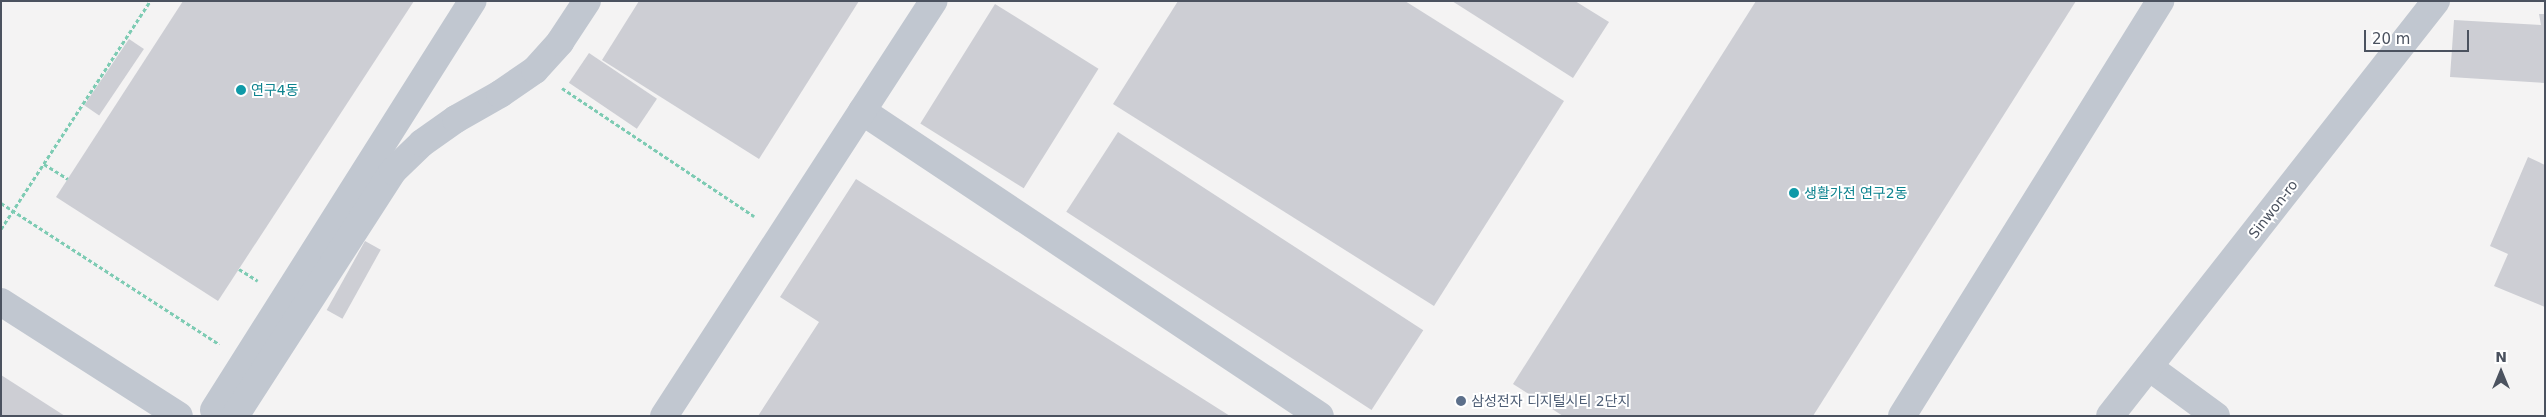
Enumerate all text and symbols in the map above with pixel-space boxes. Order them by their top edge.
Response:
scale bar [2366,20,2471,52]
text: 20 m [2372,30,2410,48]
place label: 연구4동 [251,82,299,98]
marker: 연구4동 [235,84,247,96]
street label: Sinwon-ro [2245,176,2301,242]
place label: 생활가전 연구2동 [1804,185,1908,201]
marker: 생활가전 연구2동 [1788,187,1800,199]
north arrow [2476,347,2526,397]
text: N [2495,349,2507,365]
place label: 삼성전자 디지털시티 2단지 [1471,393,1630,409]
marker: 삼성전자 디지털시티 2단지 [1455,395,1467,407]

